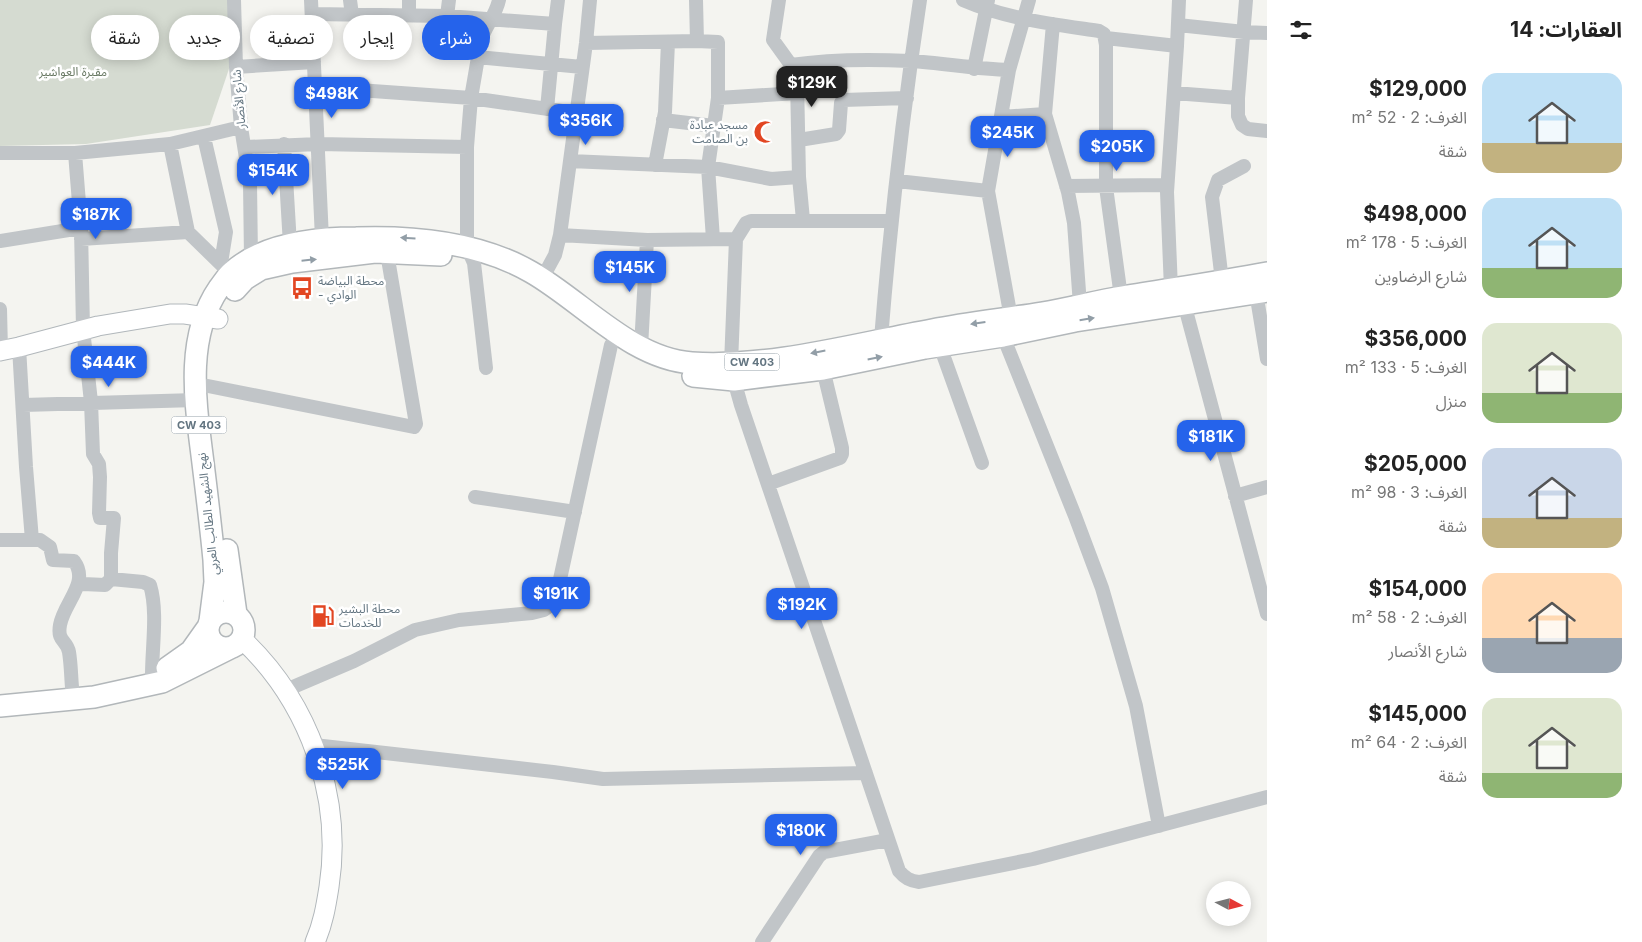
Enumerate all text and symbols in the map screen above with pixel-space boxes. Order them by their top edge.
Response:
chip: شقة [91,15,159,60]
chip: جديد [169,15,240,60]
chip: تصفية [250,15,333,60]
chip: إيجار [343,15,412,60]
chip: شراء [422,15,490,60]
icon: filters [1287,16,1315,44]
text: العقارات: 14 [1510,17,1622,42]
park label: مقبرة العواشير [38,64,107,79]
pin: $129K [777,66,847,108]
street label: شارع الأنصار [228,69,251,130]
text: $129K [787,72,837,92]
pin: $498K [297,76,367,119]
text: $129,000 [1369,76,1467,101]
text: $498K [305,83,359,103]
icon: home [1522,93,1582,153]
pin: $356K [551,104,621,146]
text: الغرف: 2 · 52 m² [1352,107,1467,127]
text: $356K [560,110,612,130]
pin: $245K [973,116,1043,158]
place label: مسجد عبادة بن الصامت [690,117,748,146]
mosque icon: مسجد عبادة بن الصامت [752,119,778,145]
text: $245K [982,122,1034,142]
pin: $205K [1082,130,1152,172]
text: $205K [1090,136,1144,156]
text: شقة [1439,141,1467,161]
pin: $154K [238,154,308,196]
text: $154K [248,160,298,180]
pin: $187K [61,198,131,240]
text: $498,000 [1363,201,1467,226]
text: $187K [72,204,120,224]
icon: home [1522,218,1582,278]
text: الغرف: 5 · 178 m² [1346,232,1467,252]
one-way arrow [400,234,416,242]
pin: $145K [595,250,665,293]
one-way arrow [301,256,317,264]
text: $145K [605,257,655,277]
text: شارع الرضاوين [1375,266,1467,286]
place label: محطة البياضة - الوادي [318,273,384,305]
bus stop icon: محطة البياضة - الوادي [289,275,315,301]
one-way arrow [1079,314,1095,322]
one-way arrow [969,319,985,327]
text: $356,000 [1364,326,1467,351]
icon: home [1522,343,1582,403]
pin: $444K [74,346,144,388]
one-way arrow [809,348,825,356]
text: $444K [82,352,136,372]
road number: CW 403 [724,354,780,371]
one-way arrow [868,354,884,362]
text: الغرف: 5 · 133 m² [1345,357,1467,377]
text: منزل [1436,391,1467,411]
road number: CW 403 [172,416,226,434]
pin: $181K [1176,420,1246,462]
text: $181K [1188,426,1234,446]
text: $205,000 [1364,451,1467,476]
street label: نهج الشهيد الطالب العربي [194,452,224,576]
icon: home [1522,468,1582,528]
text: الغرف: 3 · 98 m² [1351,482,1467,502]
text: شقة [1439,516,1467,536]
pin: $191K [521,576,591,619]
text: $154,000 [1368,576,1467,601]
text: $191K [533,583,579,603]
pin: $192K [767,588,837,630]
icon: home [1522,593,1582,653]
text: $192K [777,594,827,614]
place label: محطة البشير للخدمات [338,601,400,630]
fuel station icon: محطة البشير للخدمات [310,603,336,629]
text: الغرف: 2 · 58 m² [1351,607,1467,627]
text: شارع الأنصار [1388,641,1467,661]
text: $145,000 [1368,701,1467,726]
icon: home [1522,718,1582,778]
text: الغرف: 2 · 64 m² [1351,732,1467,752]
pin: $525K [308,748,378,790]
text: $525K [317,754,369,774]
text: شقة [1439,766,1467,786]
pin: $180K [766,814,836,856]
text: $180K [776,820,826,840]
north arrow [1206,881,1251,926]
map controls [1206,881,1251,926]

